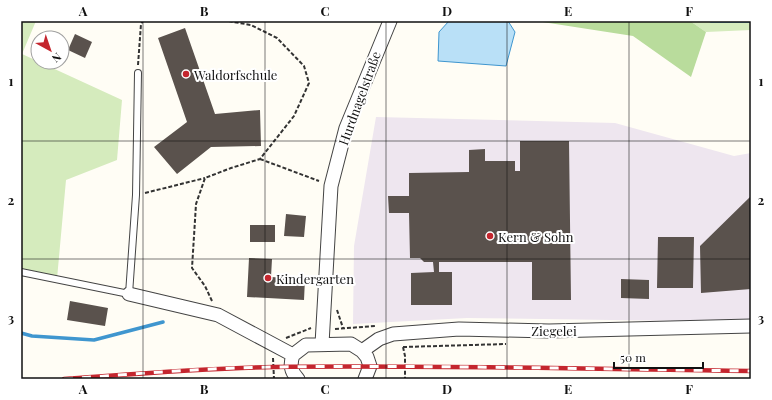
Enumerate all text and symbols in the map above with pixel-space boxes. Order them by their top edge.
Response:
text: A [78,2,88,19]
text: B [200,2,209,19]
text: C [320,2,330,19]
text: D [442,2,452,19]
text: E [564,2,572,19]
text: F [685,2,693,19]
north arrow [30,30,70,70]
street label: Hurdnagelstraße [334,48,384,147]
text: N [49,50,65,66]
place label: Waldorfschule [193,66,278,83]
marker: Waldorfschule [181,69,191,79]
text: 1 [9,72,14,89]
text: 1 [759,72,764,89]
text: 2 [8,191,15,208]
text: 2 [758,191,765,208]
place label: Kern & Sohn [498,228,574,245]
marker: Kern & Sohn [485,231,495,241]
place label: Kindergarten [276,270,354,287]
marker: Kindergarten [263,273,273,283]
text: 3 [8,309,14,326]
text: 3 [758,309,764,326]
street label: Ziegelei [531,322,577,339]
scale bar [614,344,703,370]
text: 50 m [620,349,646,365]
text: A [78,380,88,397]
text: B [200,380,209,397]
text: C [320,380,330,397]
text: D [442,380,452,397]
text: E [564,380,572,397]
text: F [685,380,693,397]

